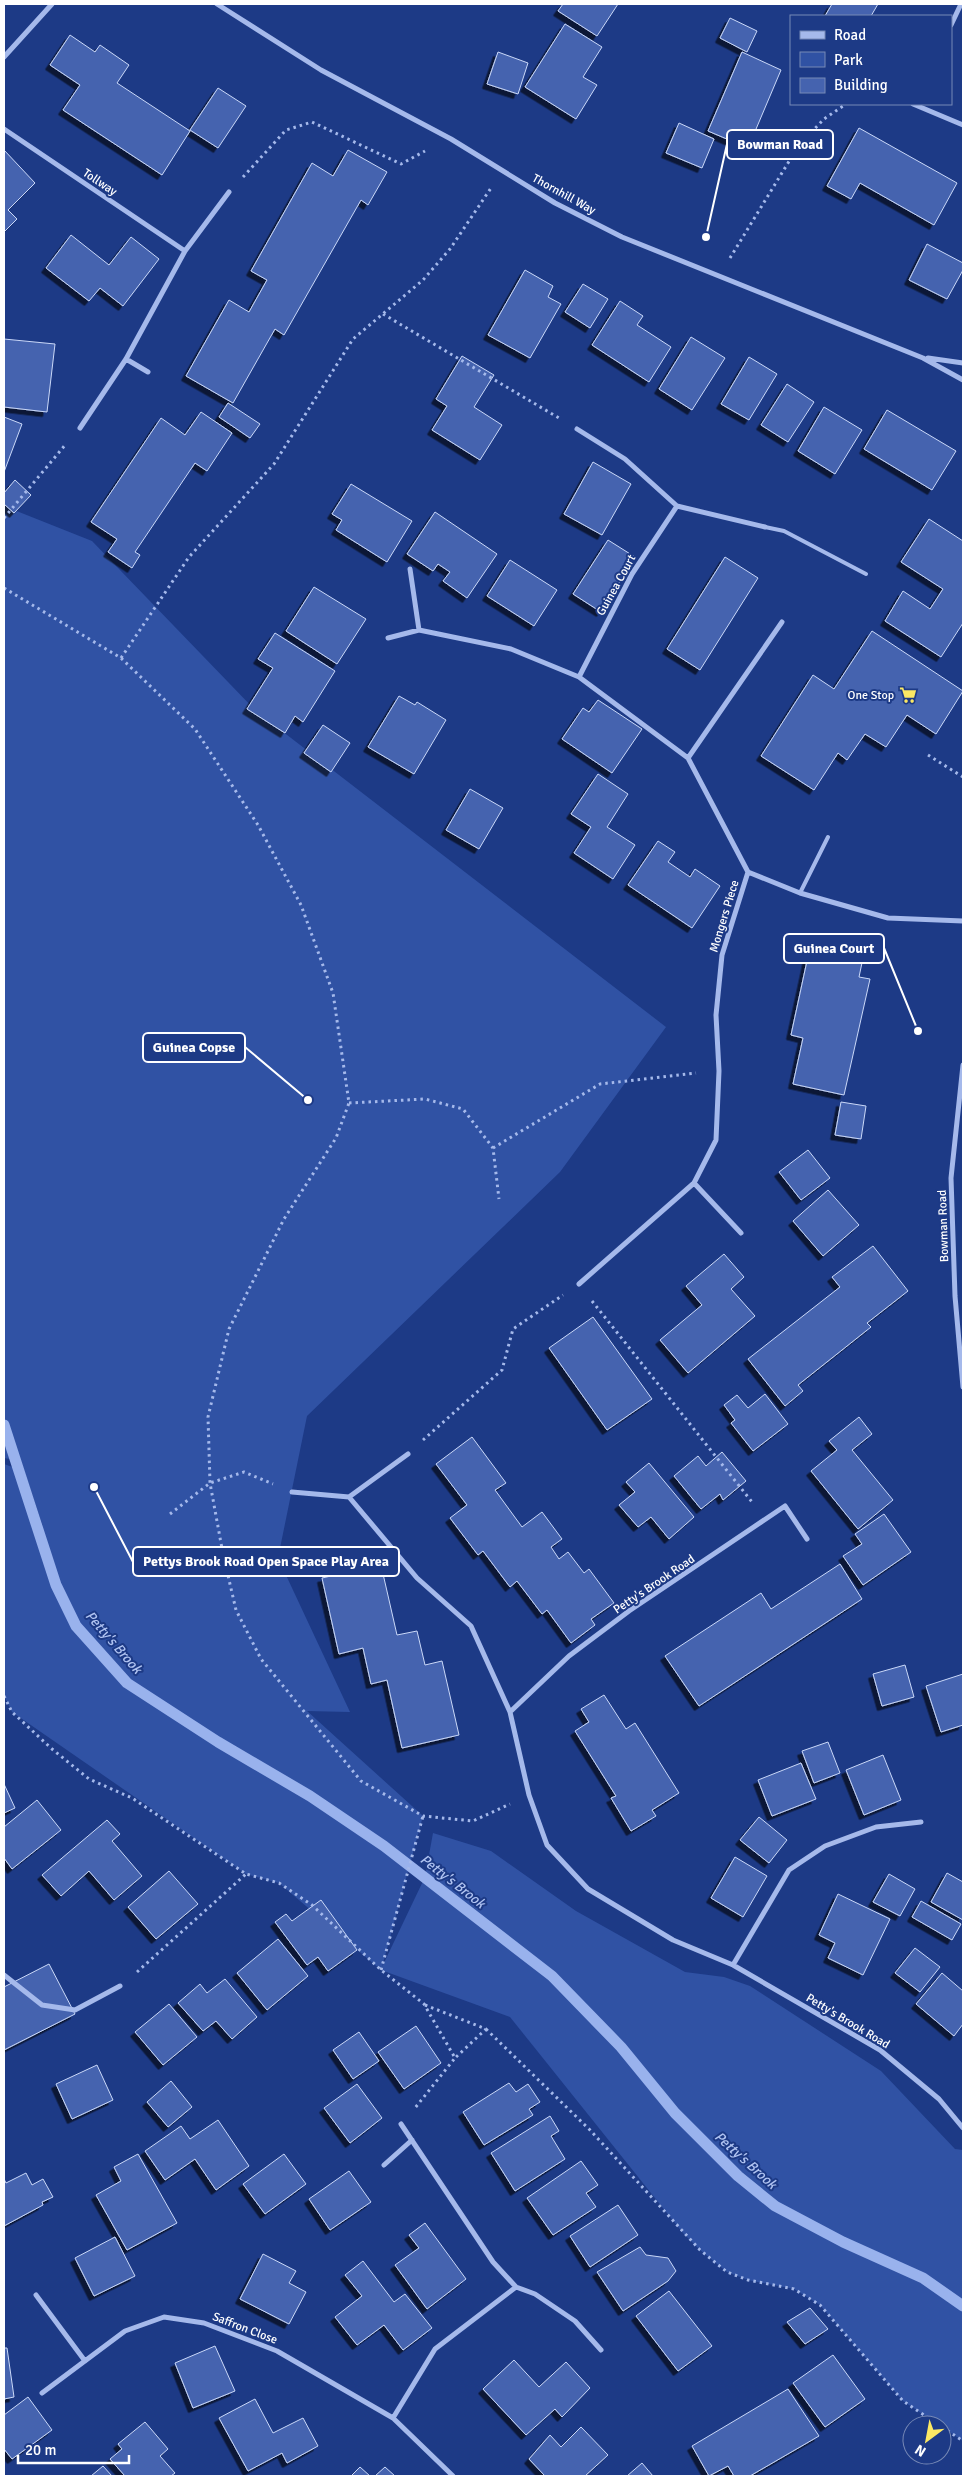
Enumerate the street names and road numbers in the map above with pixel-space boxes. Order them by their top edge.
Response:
street label: Tollway [80,166,120,199]
street label: Thornhill Way [529,171,598,218]
street label: Guinea Court [593,552,639,618]
street label: Mongers Piece [706,878,743,954]
street label: Bowman Road [935,1189,952,1263]
street label: Petty's Brook Road [611,1552,698,1617]
street label: Petty's Brook Road [803,1991,892,2052]
street label: Saffron Close [210,2309,279,2348]

